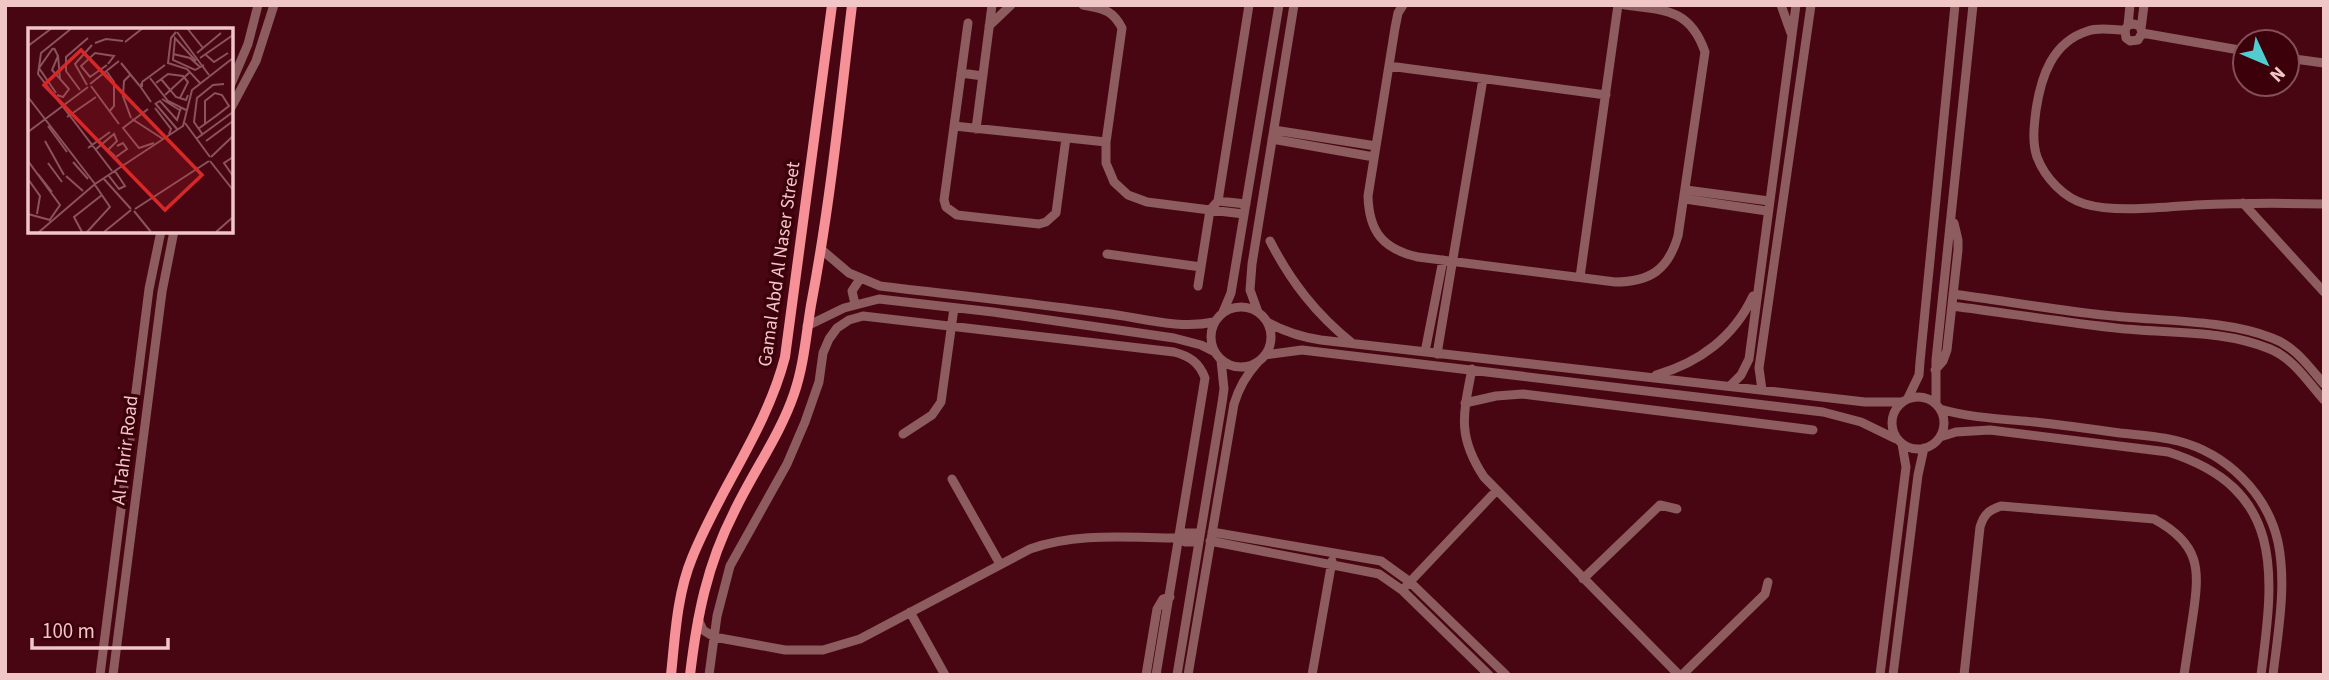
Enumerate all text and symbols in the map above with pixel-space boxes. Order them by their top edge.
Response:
inset map [28,28,233,233]
north arrow [2231,28,2301,98]
text: N [2263,60,2291,88]
street label: Gamal Abd Al Naser Street [752,159,807,368]
street label: Al Tahrir Road [105,394,146,506]
scale bar [32,606,168,650]
text: 100 m [42,616,95,646]

